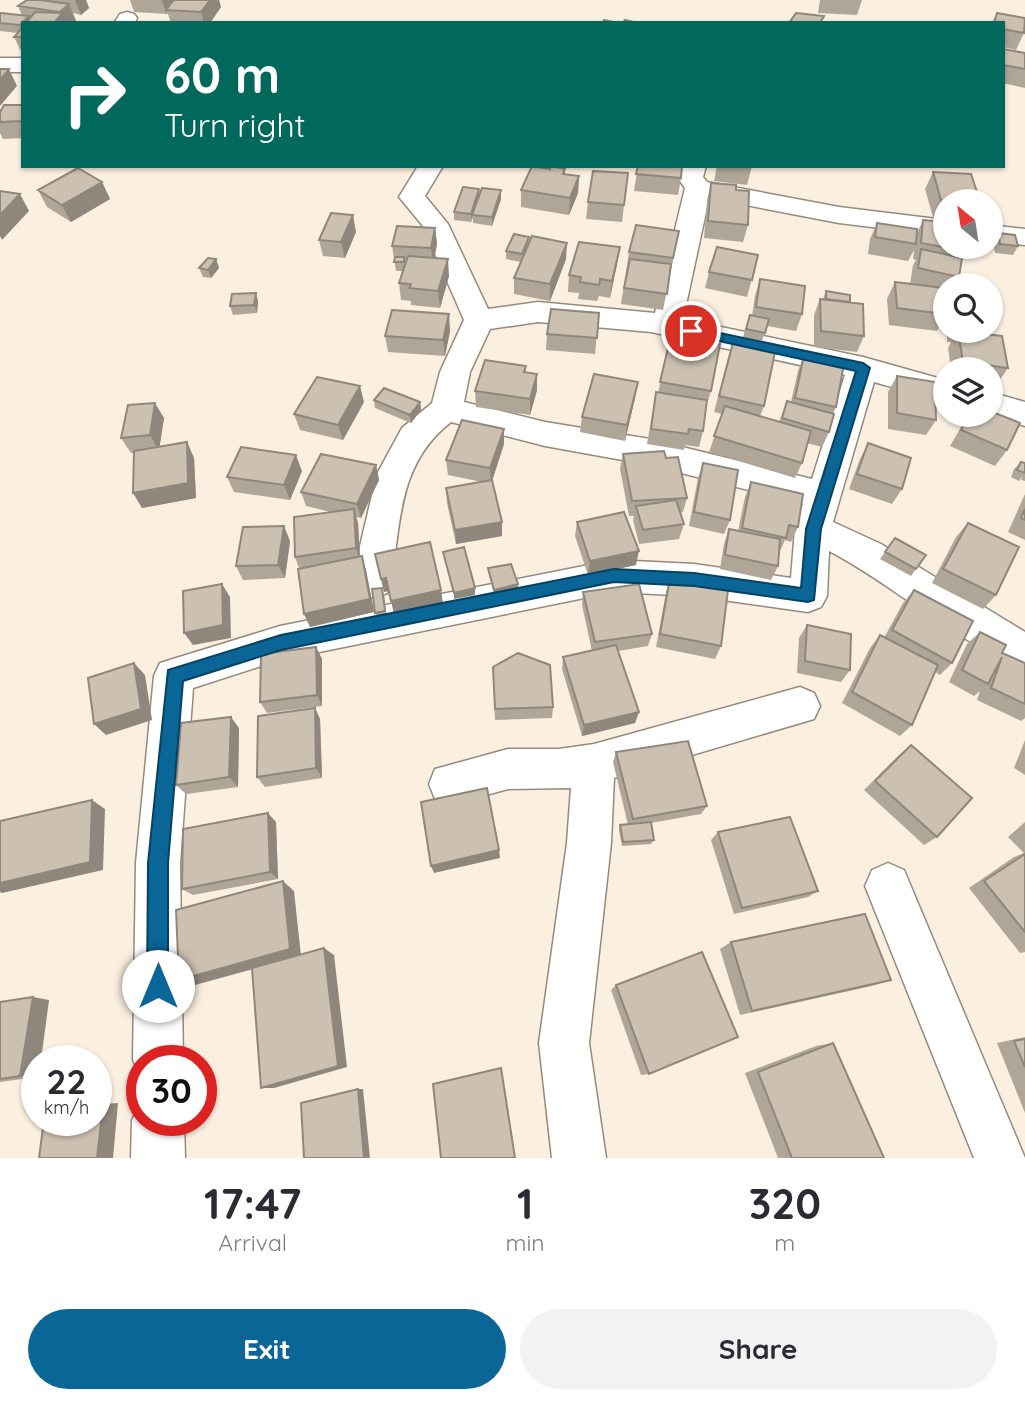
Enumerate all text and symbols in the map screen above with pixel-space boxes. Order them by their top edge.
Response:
text: 60 m [164,44,280,105]
icon: right [49,49,140,140]
text: Turn right [164,105,305,145]
north arrow [933,189,1003,259]
map controls [933,189,1003,427]
button: search [933,273,1003,343]
pin [661,301,721,361]
icon: arrive [672,312,710,350]
button: layers [933,357,1003,427]
position arrow [121,949,195,1023]
speed limit sign: 30 [126,1045,217,1136]
text: 22 [47,1059,86,1103]
text: km/h [44,1096,89,1119]
text: 17:47 [204,1177,301,1230]
text: 1 [517,1177,533,1230]
text: 320 [749,1177,821,1230]
text: Arrival [218,1228,287,1257]
text: min [505,1228,545,1257]
text: m [774,1228,795,1257]
button: Exit [28,1309,506,1389]
button: Share [520,1309,997,1389]

